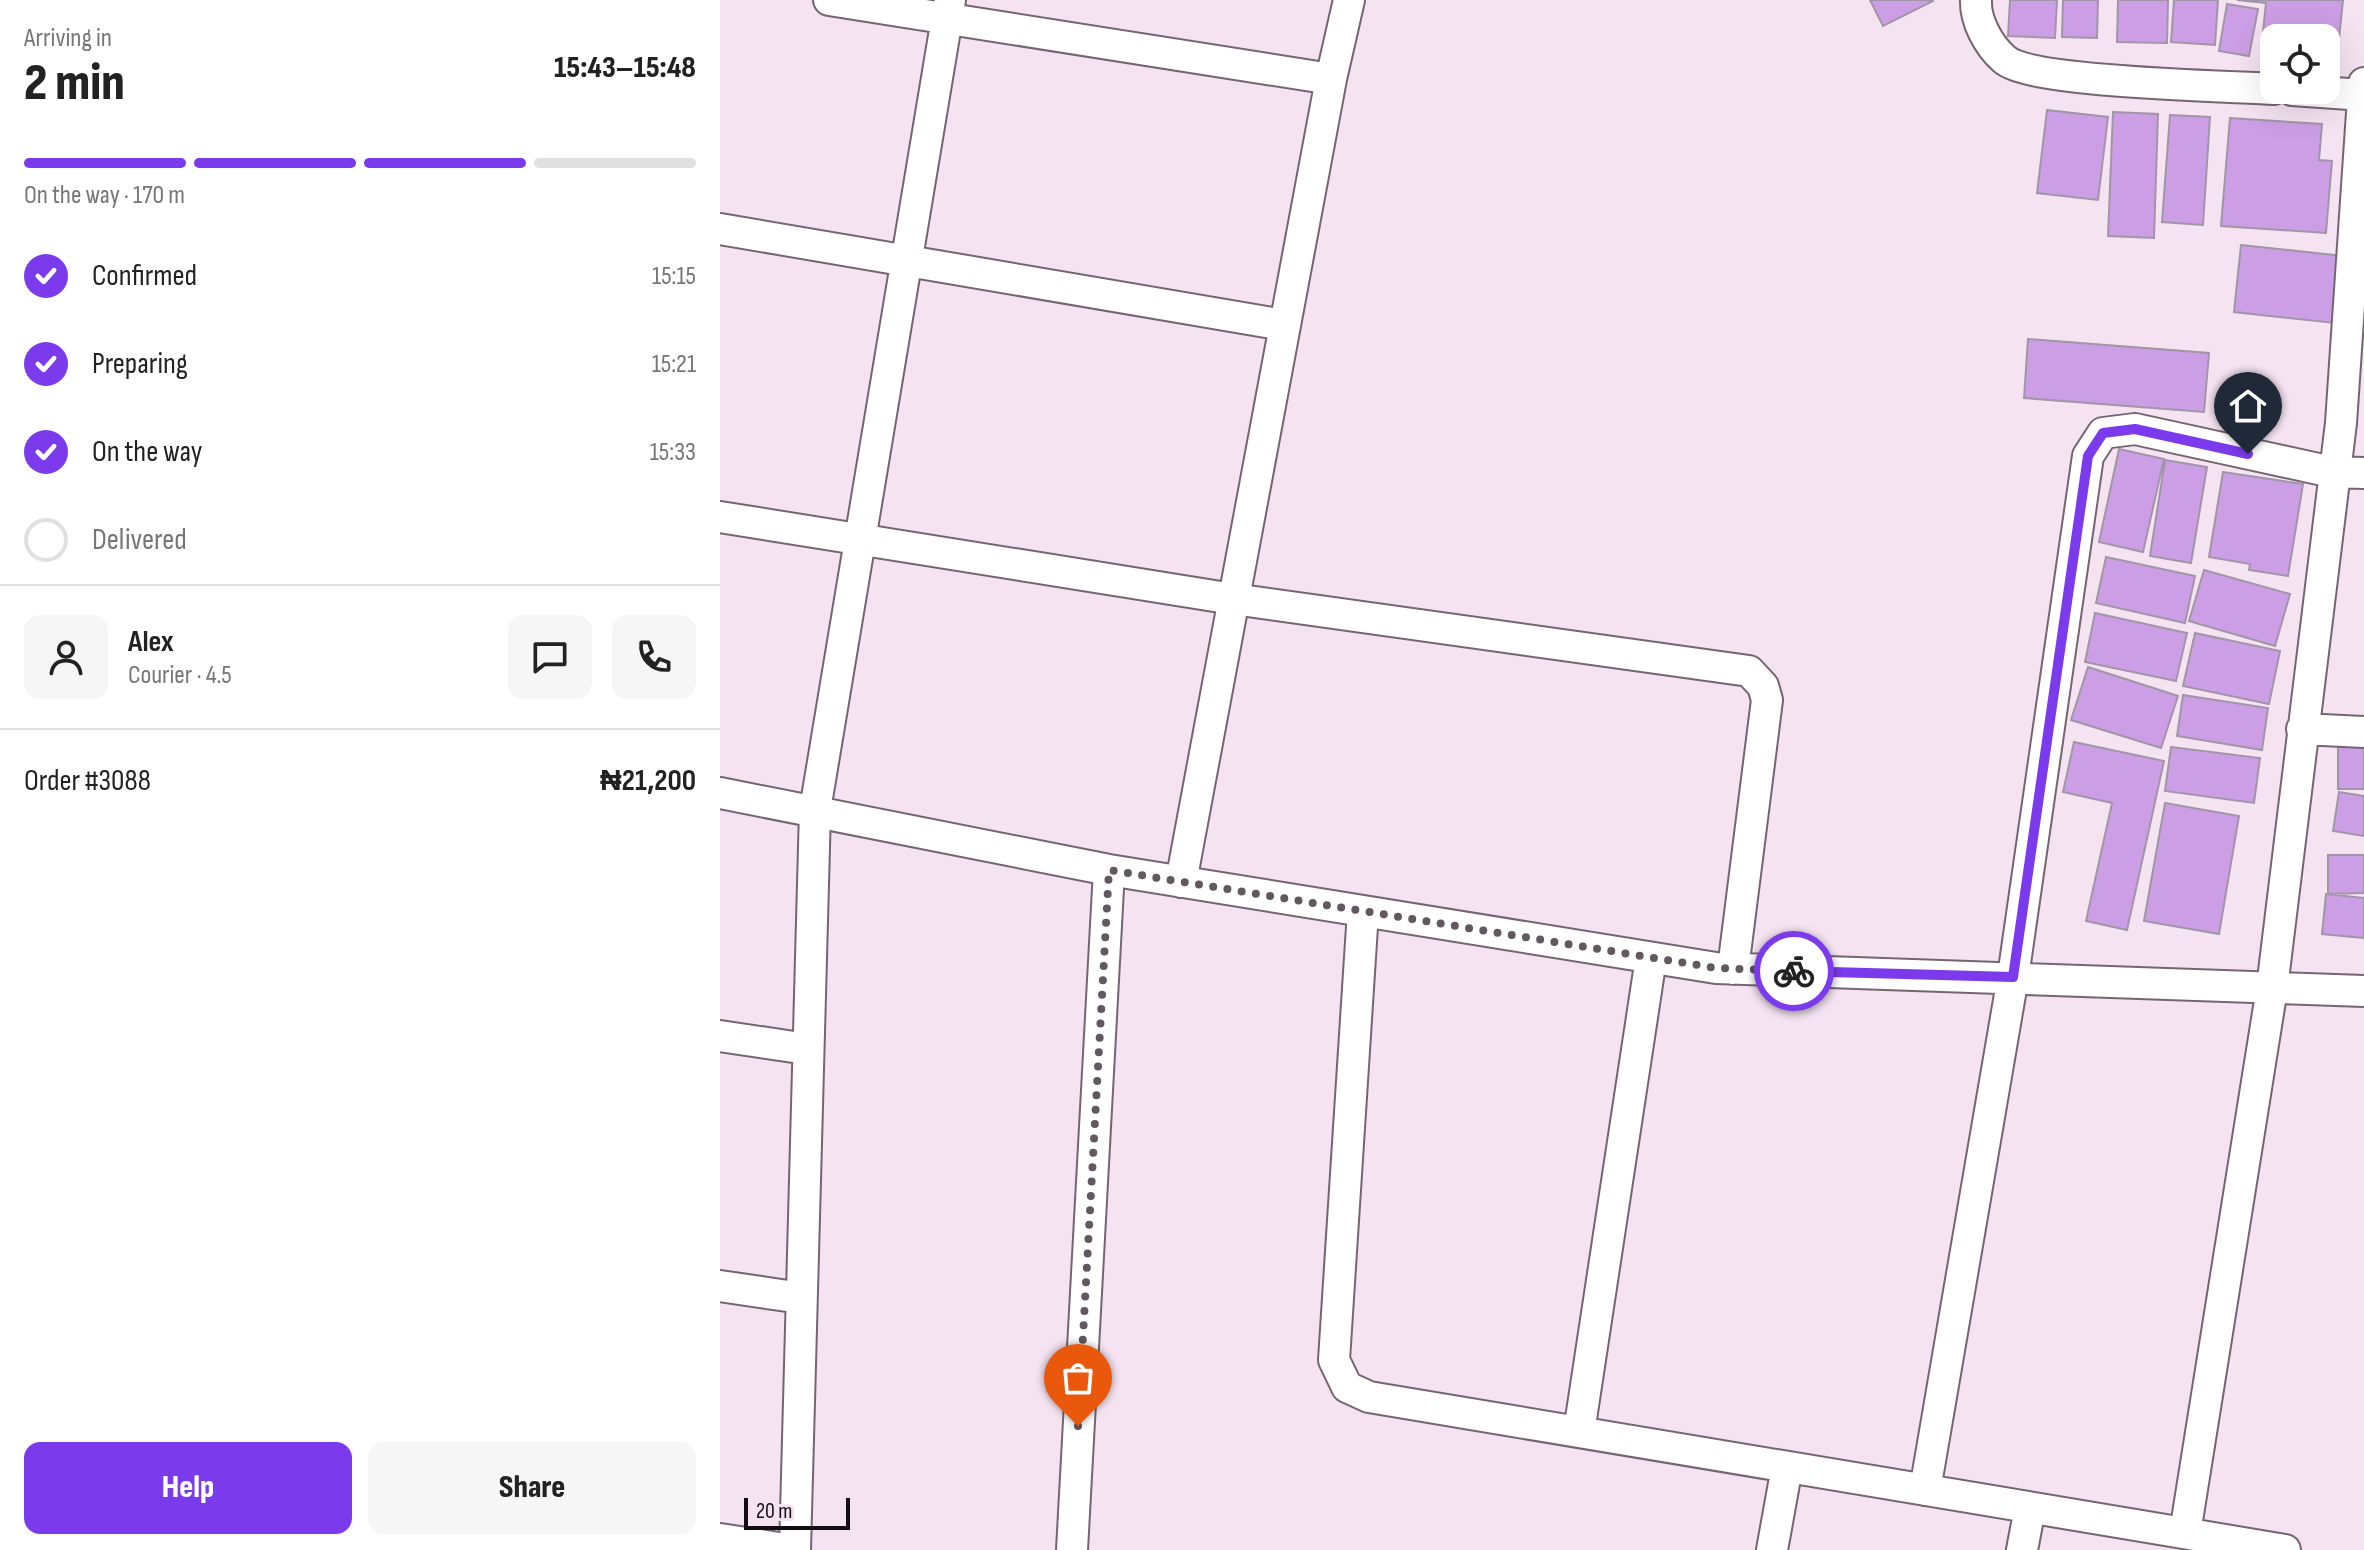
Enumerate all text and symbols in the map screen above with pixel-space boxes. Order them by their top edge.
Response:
text: Arriving in [24,23,112,54]
map controls [2260,24,2340,104]
button: locate [2260,24,2340,104]
text: 15:43–15:48 [554,50,696,86]
text: 2 min [24,52,125,115]
text: On the way · 170 m [24,180,185,211]
icon: check [24,254,68,298]
text: Confirmed [92,258,197,294]
text: 15:15 [652,261,696,292]
icon: check [24,342,68,386]
text: Preparing [92,346,188,382]
text: 15:21 [652,349,696,380]
pin [2214,372,2282,454]
icon: home [2226,384,2270,428]
icon: check [24,430,68,474]
text: On the way [92,434,202,470]
text: 15:33 [650,437,696,468]
text: Delivered [92,522,187,558]
button: person [24,615,108,699]
button: chat [508,615,592,699]
button: phone [612,615,696,699]
text: Alex [128,624,174,660]
text: Courier · 4.5 [128,660,232,691]
text: Order #3088 [24,763,151,799]
text: ₦21,200 [600,763,696,799]
courier [1754,931,1834,1011]
icon: bike [1772,949,1816,993]
pin [1044,1344,1112,1426]
icon: bag [1056,1356,1100,1400]
button: Help [24,1442,352,1534]
button: Share [368,1442,696,1534]
scale bar [744,1494,850,1530]
text: 20 m [756,1498,793,1525]

